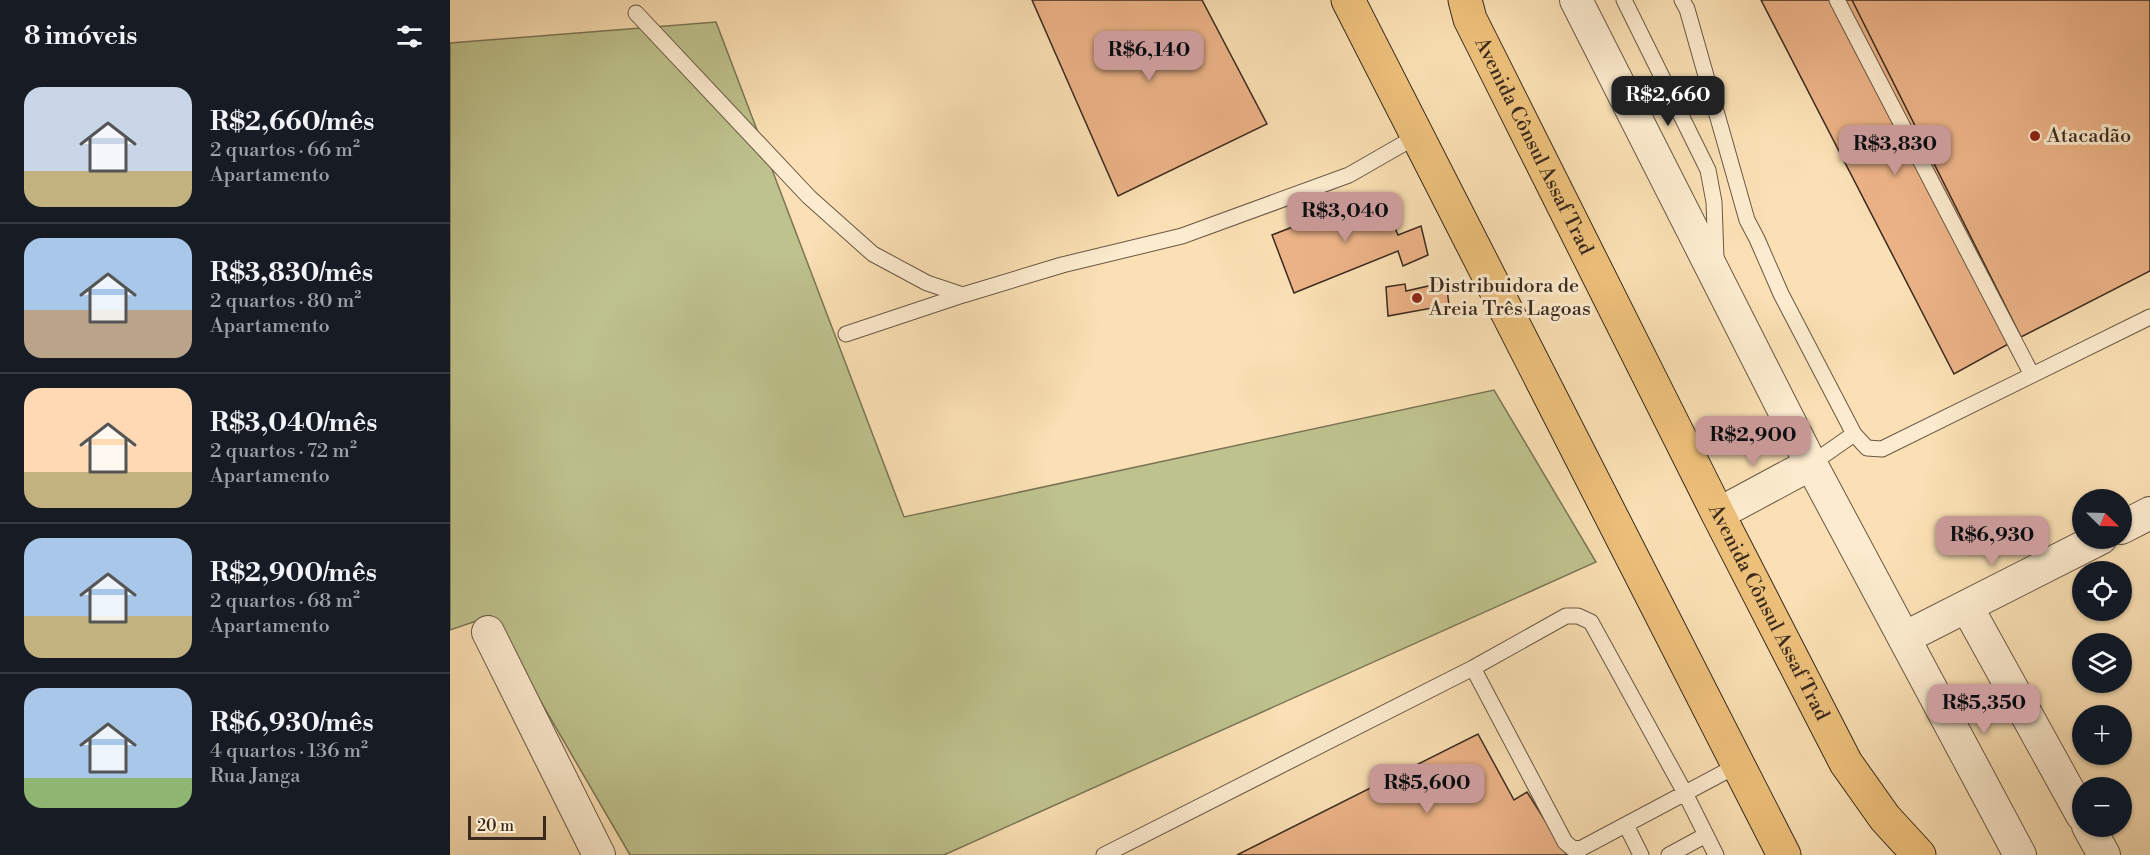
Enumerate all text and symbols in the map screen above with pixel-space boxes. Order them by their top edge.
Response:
text: 8 imóveis [24,20,137,52]
icon: filters [393,20,426,53]
pin: R$6,140 [1094,31,1204,82]
street label: Avenida Cônsul Assaf Trad [1468,33,1599,260]
text: R$6,140 [1108,38,1190,63]
pin: R$2,660 [1613,76,1723,127]
text: R$2,660 [1625,83,1711,108]
text: R$2,660/mês [210,106,374,138]
icon: home [72,111,144,183]
place label: Atacadão [2046,124,2131,149]
pin: R$3,830 [1840,125,1950,176]
marker: Atacadão [2028,129,2042,143]
text: R$3,830 [1853,132,1937,157]
text: 2 quartos · 66 m² [210,138,360,163]
text: Apartamento [210,163,330,188]
pin: R$3,040 [1290,192,1400,243]
text: R$3,040 [1301,199,1389,224]
text: R$3,830/mês [210,257,373,289]
icon: home [72,262,144,334]
place label: Distribuidora de Areia Três Lagoas [1428,274,1591,322]
text: 2 quartos · 80 m² [210,289,361,314]
marker: Distribuidora de Areia Três Lagoas [1410,291,1424,305]
text: Apartamento [210,314,330,339]
text: R$3,040/mês [210,407,377,439]
icon: home [72,412,144,484]
pin: R$2,900 [1698,416,1808,467]
text: R$2,900 [1709,423,1797,448]
text: 2 quartos · 72 m² [210,439,357,464]
text: Apartamento [210,464,330,489]
north arrow [2072,489,2132,549]
map controls [2072,489,2132,837]
street label: Avenida Cônsul Assaf Trad [1702,499,1835,725]
pin: R$6,930 [1937,516,2047,567]
text: R$6,930 [1950,523,2034,548]
text: R$2,900/mês [210,557,377,589]
button: locate [2072,561,2132,621]
icon: home [72,562,144,634]
text: 2 quartos · 68 m² [210,589,360,614]
text: Apartamento [210,614,330,639]
button: layers [2072,633,2132,693]
pin: R$5,350 [1929,684,2039,735]
text: R$5,350 [1942,691,2026,716]
button: + [2072,705,2132,765]
text: R$6,930/mês [210,707,374,739]
icon: home [72,712,144,784]
text: 4 quartos · 136 m² [210,739,368,764]
text: Rua Janga [210,764,300,789]
pin: R$5,600 [1372,764,1482,815]
text: R$5,600 [1384,771,1470,796]
button: − [2072,777,2132,837]
scale bar [468,813,546,840]
text: 20 m [477,816,514,836]

